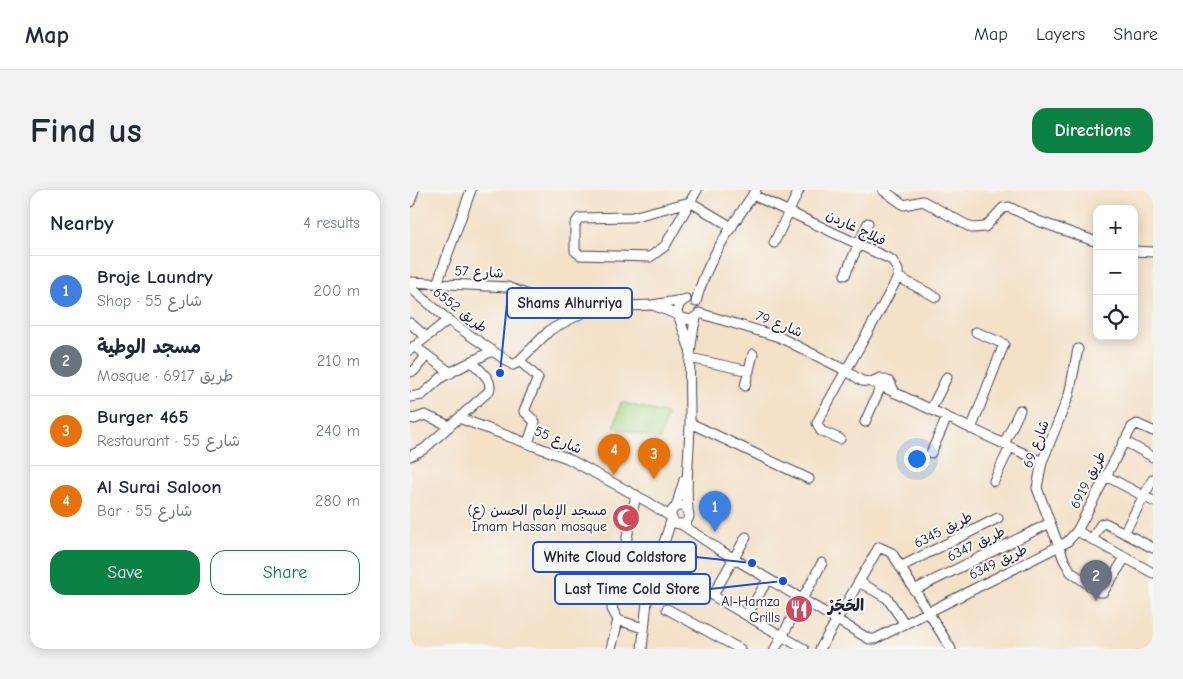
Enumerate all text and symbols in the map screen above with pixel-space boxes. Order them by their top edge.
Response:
text: Map [25,21,69,49]
text: Map [974,24,1008,45]
text: Layers [1036,24,1085,45]
text: Share [1113,24,1158,45]
button: Directions [1032,108,1153,153]
text: Find us [30,110,142,151]
map controls [1093,205,1138,340]
button: + [1093,205,1138,250]
street label: فيلاج غاردن [823,206,889,251]
text: Nearby [50,211,114,235]
text: 4 results [303,214,360,232]
button: − [1093,250,1138,295]
street label: شارع 57 [454,262,504,283]
text: Broje Laundry [97,266,213,288]
text: 1 [63,282,69,300]
text: 200 m [314,282,360,300]
street label: طريق 6552 [429,284,491,336]
callout: Shams Alhurriya [507,288,632,318]
text: Shop · شارع 55 [97,292,202,310]
text: Shams Alhurriya [518,294,622,312]
button: locate [1093,295,1138,340]
street label: شارع 79 [753,307,805,342]
text: مسجد الوطية [97,336,201,358]
text: 2 [62,352,70,370]
text: 210 m [317,352,360,370]
text: Mosque · طريق 6917 [97,367,233,385]
text: Burger 465 [97,406,189,428]
street label: شارع 69 [1019,418,1054,471]
text: 3 [62,422,70,440]
text: 240 m [316,422,360,440]
street label: شارع 55 [531,422,584,459]
text: Restaurant · شارع 55 [97,432,240,450]
pin: 4 [598,434,630,475]
pin: 3 [638,438,670,479]
your location [904,446,930,472]
street label: طريق 6919 [1066,448,1110,512]
text: Al Surai Saloon [97,476,222,498]
pin: 1 [699,491,731,532]
text: 4 [62,492,70,510]
text: 280 m [315,492,360,510]
text: Bar · شارع 55 [97,502,192,520]
place label: مسجد الإمام الحسن (ع) Imam Hassan mosque [468,502,607,535]
mosque icon: مسجد الإمام الحسن (ع) Imam Hassan mosque [611,503,641,533]
street label: طريق 6345 [911,508,975,552]
street label: طريق 6347 [944,523,1008,565]
street label: طريق 6349 [966,541,1030,583]
callout: White Cloud Coldstore [533,542,696,572]
text: White Cloud Coldstore [544,548,686,566]
button: Save [50,550,200,595]
button: Share [210,550,360,595]
pin: 2 [1080,560,1112,601]
callout: Last Time Cold Store [555,574,710,604]
text: Last Time Cold Store [564,580,700,598]
place label: Al-Hamza Grills [721,593,780,626]
restaurant icon: Al-Hamza Grills [784,594,814,624]
district label: الحَجَرْ [826,597,864,615]

